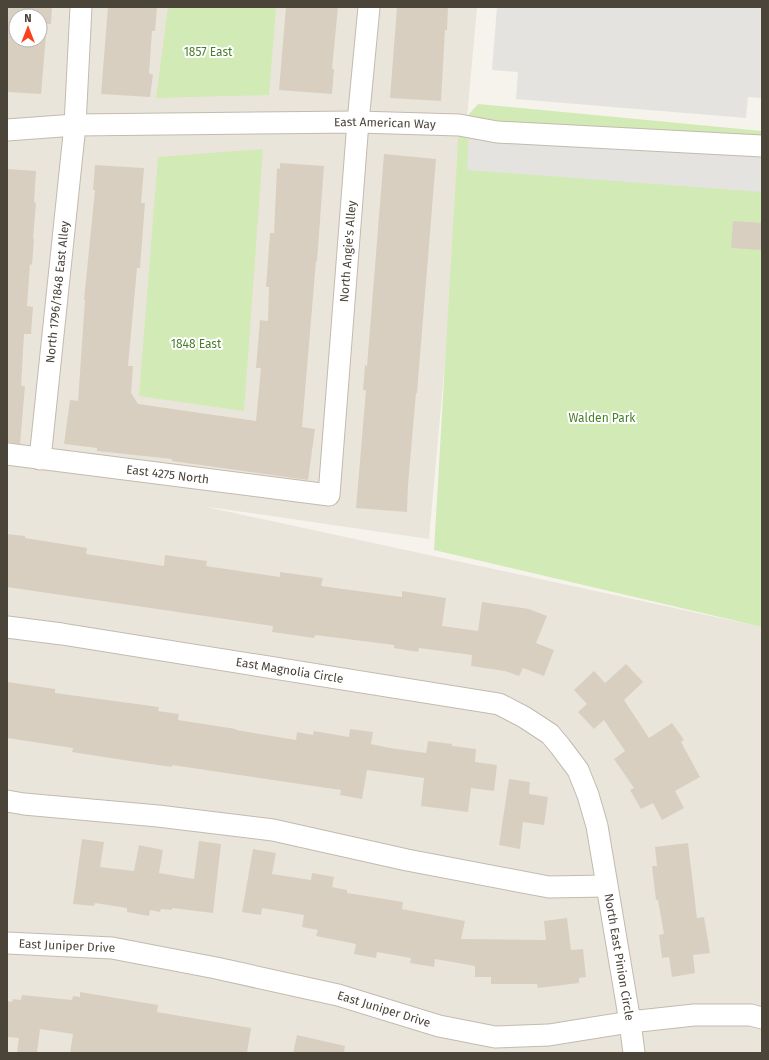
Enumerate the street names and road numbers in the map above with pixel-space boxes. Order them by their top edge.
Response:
street label: East American Way [334,115,436,131]
street label: North Angie's Alley [337,200,359,303]
street label: North 1796/1848 East Alley [43,220,72,364]
street label: East 4275 North [125,462,210,487]
street label: East Magnolia Circle [235,655,344,686]
street label: North East Pinion Circle [601,893,637,1022]
street label: East Juniper Drive [18,937,116,955]
street label: East Juniper Drive [336,988,432,1030]

